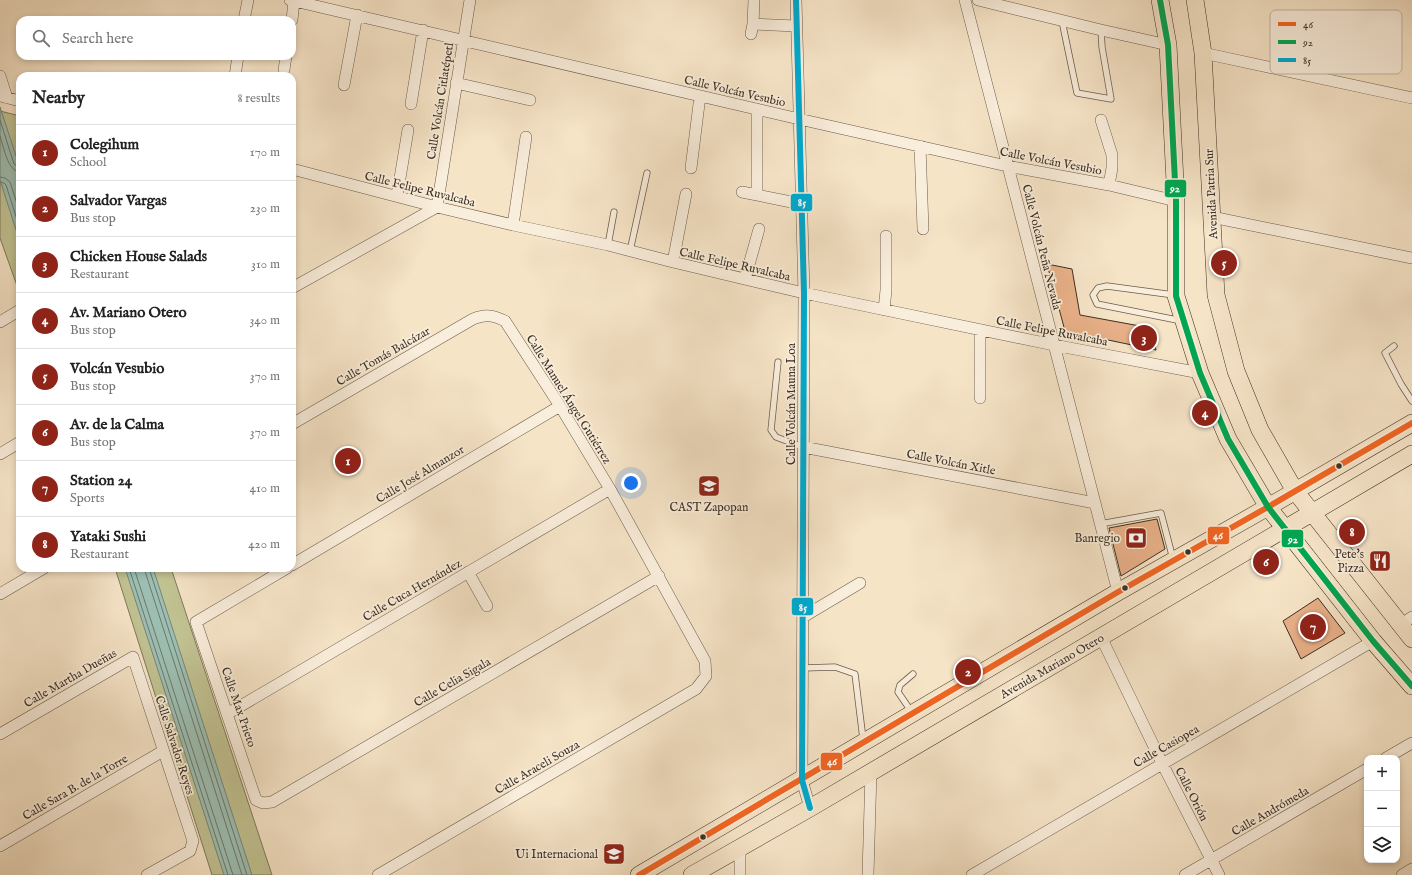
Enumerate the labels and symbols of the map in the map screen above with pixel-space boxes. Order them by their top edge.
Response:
legend [1270,10,1402,74]
text: 46 [1303,18,1313,32]
text: 92 [1302,36,1313,50]
street label: Calle Volcán Citlatépetl [424,41,458,161]
text: 85 [1303,54,1311,68]
street label: Calle Volcán Vesubio [683,73,788,111]
street label: Calle Volcán Vesubio [999,144,1104,179]
street label: Avenida Patria Sur [1202,148,1221,241]
street label: Calle Felipe Ruvalcaba [363,168,478,212]
line badge: 92 [1164,179,1187,198]
text: 92 [1169,182,1181,196]
street label: Calle Volcán Peña Nevada [1019,183,1065,312]
line badge: 85 [790,193,813,212]
text: 85 [798,196,806,210]
street label: Calle Felipe Ruvalcaba [678,244,793,286]
pin: 5 [1211,248,1237,278]
street label: Calle Felipe Ruvalcaba [995,313,1110,351]
street label: Calle Tomás Balcázar [334,323,433,389]
pin: 3 [1131,323,1157,353]
street label: Calle Manuel Ángel Gutiérrez [523,331,616,467]
street label: Calle Volcán Mauna Loa [784,342,799,465]
pin: 4 [1192,398,1218,428]
street label: Calle José Almanzor [373,442,468,508]
pin: 1 [335,446,361,476]
street label: Calle Volcán Xitle [905,447,997,479]
unlabelled marker [1334,461,1344,471]
your location [621,473,641,493]
school or university icon: CAST Zapopan [696,473,722,499]
place label: CAST Zapopan [670,500,749,516]
pin: 8 [1339,517,1365,547]
bank icon: Banregio [1123,525,1149,551]
line badge: 46 [1207,526,1230,545]
text: 46 [1212,529,1224,543]
line badge: 92 [1281,529,1304,548]
place label: Banregio [1074,531,1121,546]
text: 92 [1287,533,1299,547]
unlabelled marker [1183,547,1193,557]
pin: 6 [1253,547,1279,577]
place label: Pete's Pizza [1335,547,1365,576]
restaurant icon: Pete's Pizza [1367,548,1393,574]
street label: Calle Cuca Hernández [360,556,465,625]
unlabelled marker [1120,583,1130,593]
line badge: 85 [791,597,814,616]
text: 85 [799,601,807,615]
pin: 7 [1300,612,1326,642]
street label: Avenida Mariano Otero [997,630,1107,703]
street label: Calle Martha Dueñas [21,646,119,711]
street label: Calle Celia Sigala [411,654,494,711]
pin: 2 [955,657,981,687]
street label: Calle Max Prieto [218,665,259,750]
street label: Calle Salvador Reyes [151,694,198,797]
street label: Calle Casiopea [1131,721,1203,772]
street label: Calle Araceli Souza [492,737,583,798]
street label: Calle Sara B. de la Torre [20,751,131,824]
line badge: 46 [820,752,843,771]
text: 46 [826,755,838,769]
street label: Calle Orión [1172,765,1212,824]
street label: Calle Andrómeda [1229,783,1312,840]
unlabelled marker [698,832,708,842]
school or university icon: Ui Internacional [601,841,627,867]
place label: Ui Internacional [515,847,599,862]

